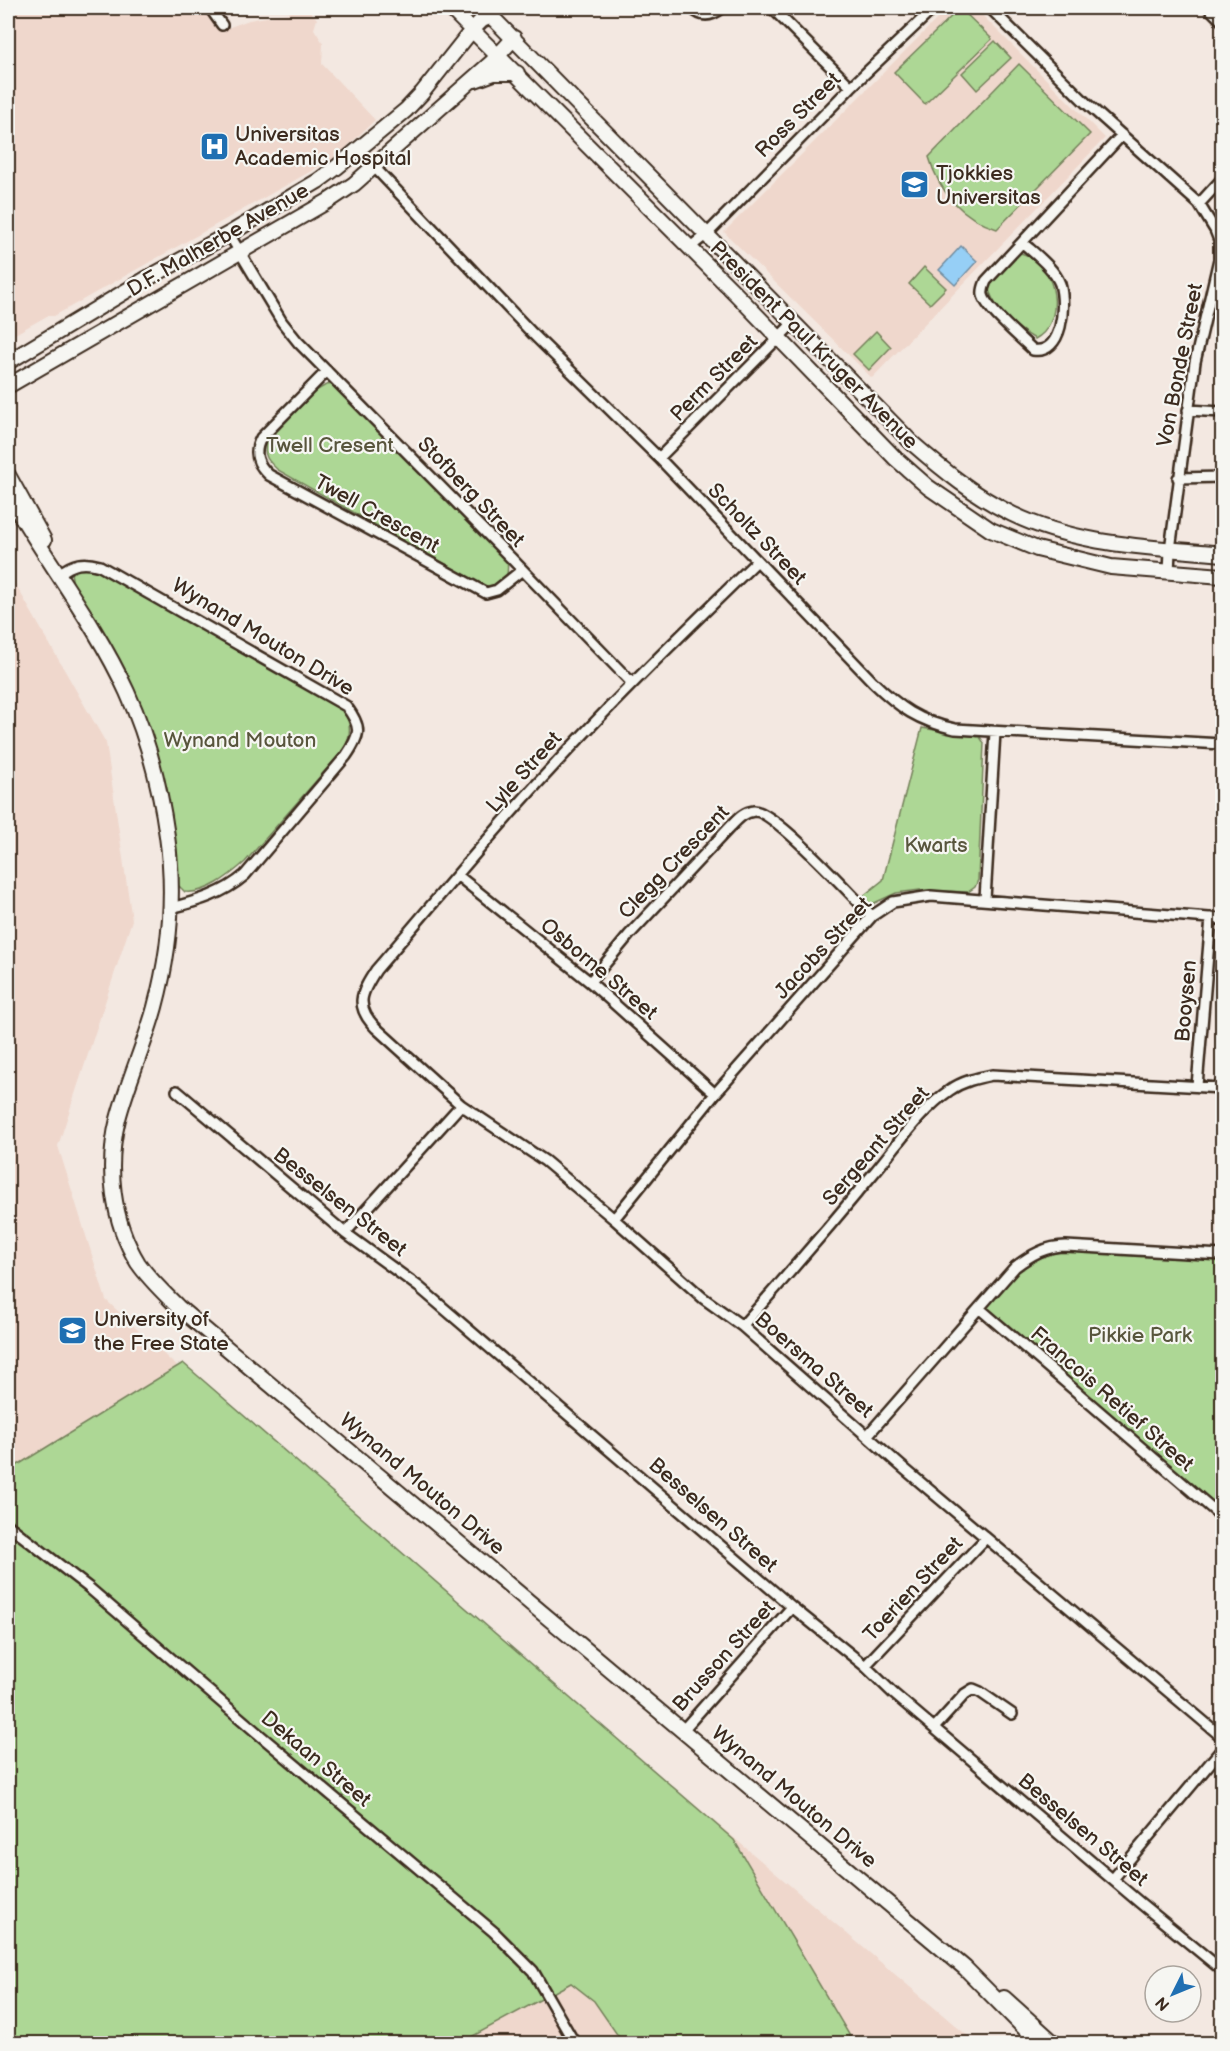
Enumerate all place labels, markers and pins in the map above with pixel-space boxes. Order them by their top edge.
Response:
place label: Universitas Academic Hospital [235,122,411,171]
hospital icon: Universitas Academic Hospital [198,130,230,162]
place label: Tjokkies Universitas [936,161,1041,210]
school or university icon: Tjokkies Universitas [899,169,931,201]
place label: University of the Free State [94,1307,229,1356]
school or university icon: University of the Free State [57,1315,89,1347]

